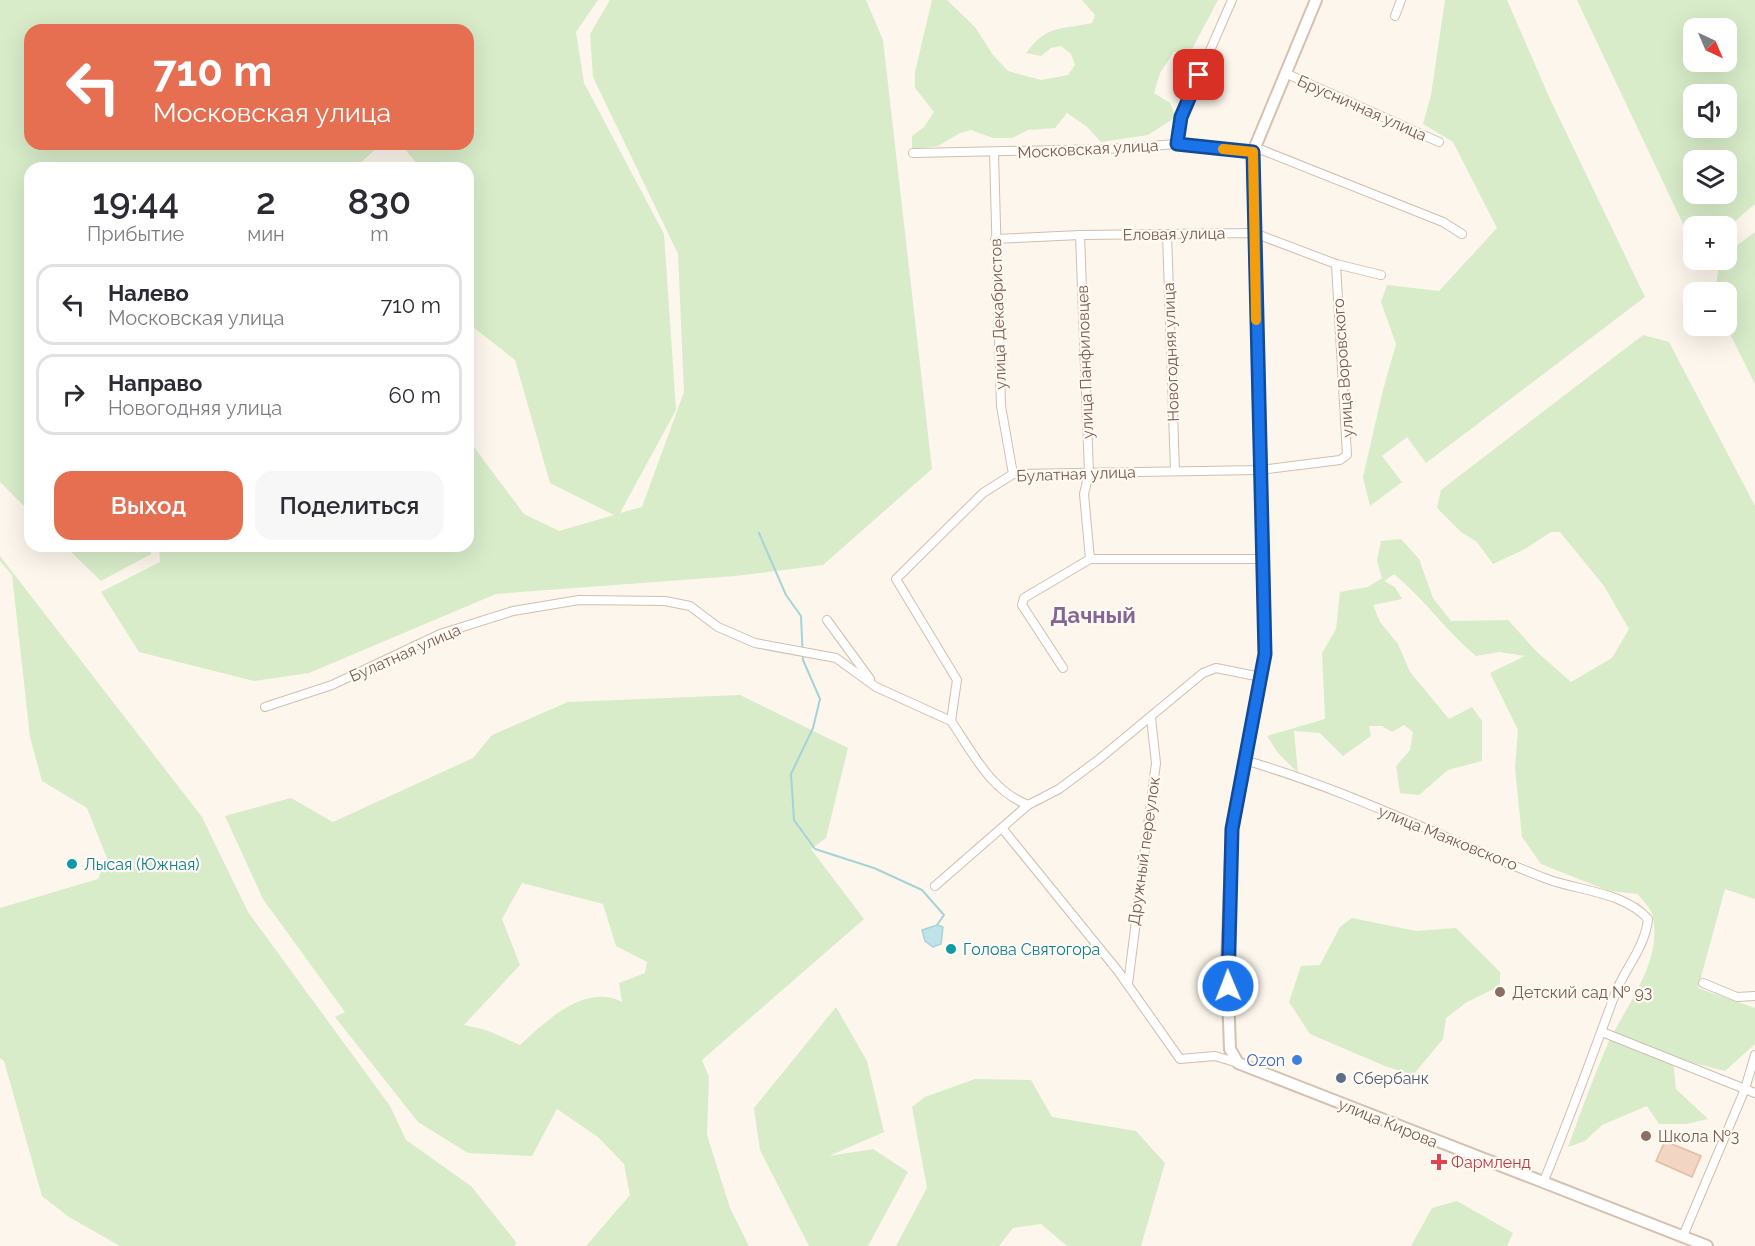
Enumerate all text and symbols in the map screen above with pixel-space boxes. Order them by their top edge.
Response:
north arrow [1683,18,1737,72]
map controls [1683,18,1737,336]
text: 710 m [153,47,272,96]
icon: left [54,48,132,126]
pin [1173,49,1224,100]
icon: arrive [1182,58,1215,91]
street label: Брусничная улица [1294,71,1430,145]
button: sound [1683,84,1737,138]
text: Московская улица [153,97,391,128]
street label: Московская улица [1017,136,1159,162]
button: layers [1683,150,1737,204]
text: 19:44 [92,180,179,222]
text: 2 [256,180,276,222]
text: 830 [348,180,411,222]
button: + [1683,216,1737,270]
text: Прибытие [87,222,184,246]
text: мин [247,222,285,246]
text: m [370,222,389,246]
street label: Еловая улица [1122,224,1226,244]
street label: улица Декабристов [986,238,1010,390]
text: Налево [108,280,189,306]
street label: Новогодняя улица [1159,282,1183,422]
button: − [1683,282,1737,336]
street label: улица Панфиловцев [1073,285,1097,439]
icon: left [57,288,90,321]
text: 710 m [381,292,441,318]
street label: улица Воровского [1329,298,1357,438]
text: Московская улица [108,306,284,330]
text: Направо [108,370,202,396]
icon: right [57,378,90,411]
text: 60 m [388,382,441,408]
text: Новогодняя улица [108,396,282,420]
street label: Булатная улица [1016,462,1136,486]
button: Выход [54,471,243,540]
button: Поделиться [255,471,444,540]
district label: Дачный [1050,602,1136,628]
street label: Булатная улица [346,620,464,686]
street label: Дружный переулок [1124,776,1164,926]
street label: улица Маяковского [1376,801,1520,875]
place label: Лысая (Южная) [84,855,200,874]
marker: Лысая (Южная) [65,857,79,871]
place label: Голова Святогора [963,940,1100,959]
marker: Голова Святогора [944,942,958,956]
position arrow [1196,954,1260,1018]
place label: Детский сад № 93 [1512,983,1652,1002]
marker: Детский сад № 93 [1493,985,1507,999]
place label: Ozon [1246,1051,1285,1070]
marker: Ozon [1290,1053,1304,1067]
place label: Сбербанк [1353,1069,1429,1088]
marker: Сбербанк [1334,1071,1348,1085]
street label: улица Кирова [1335,1094,1441,1152]
place label: Школа №3 [1658,1127,1739,1146]
marker: Школа №3 [1639,1129,1653,1143]
place label: Фармленд [1451,1153,1531,1172]
marker: Фармленд [1432,1155,1446,1169]

